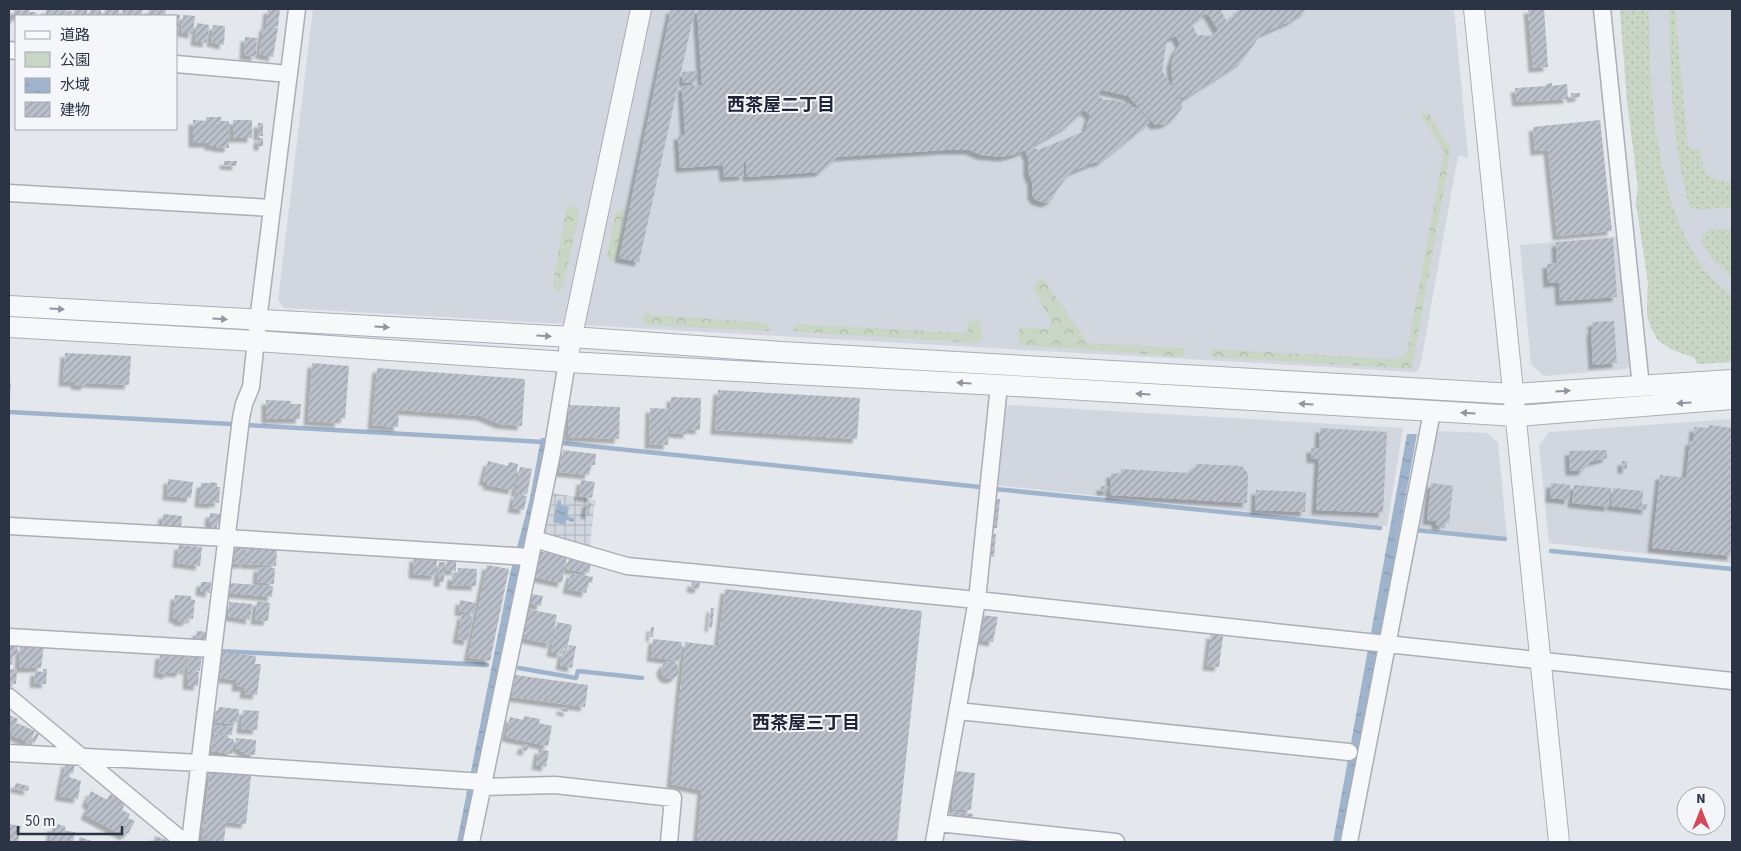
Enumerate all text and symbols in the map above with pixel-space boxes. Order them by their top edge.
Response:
legend [15,15,178,130]
text: 道路 [60,25,90,46]
text: 公園 [60,50,90,71]
text: 水域 [60,75,90,96]
district label: 西茶屋二丁目 [727,93,835,118]
text: 建物 [60,100,90,121]
one-way arrow [50,305,66,313]
one-way arrow [212,315,228,323]
one-way arrow [374,324,390,332]
one-way arrow [536,332,552,340]
one-way arrow [956,378,972,386]
one-way arrow [1555,387,1571,395]
one-way arrow [1135,389,1151,397]
one-way arrow [1297,399,1313,407]
one-way arrow [1675,399,1691,407]
one-way arrow [1460,409,1476,417]
district label: 西茶屋三丁目 [752,711,860,736]
north arrow [1676,786,1726,836]
text: N [1696,789,1706,809]
scale bar [18,804,121,836]
text: 50 m [25,811,55,832]

